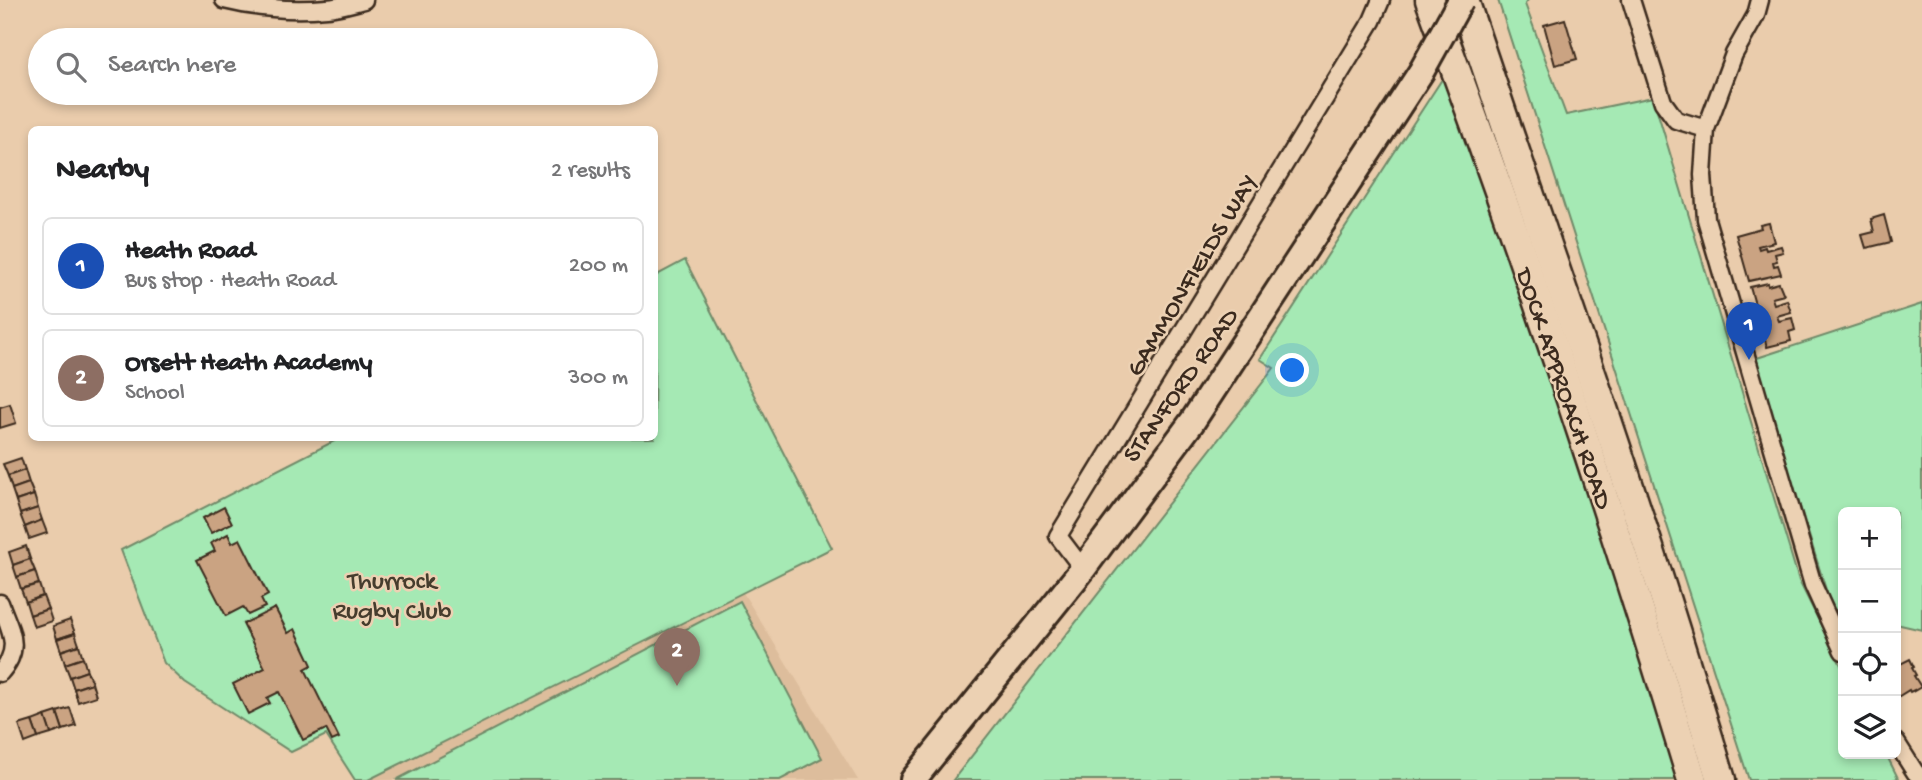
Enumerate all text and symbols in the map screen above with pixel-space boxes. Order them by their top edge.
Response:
search box [28,28,658,105]
icon: search [52,48,90,86]
text: Search here [108,51,236,82]
text: Nearby [56,154,149,189]
text: 2 results [551,158,630,185]
street label: GAMMONFIELDS WAY [1121,170,1266,383]
text: Heath Road [125,237,255,268]
text: 1 [76,253,86,280]
text: 200 m [569,253,628,280]
street label: DOCK APPROACH ROAD [1505,263,1618,514]
text: Bus stop · Heath Road [125,268,336,295]
pin: 1 [1726,302,1772,360]
street label: STANFORD ROAD [1118,303,1248,470]
text: Orsett Heath Academy [125,349,372,380]
your location [1275,353,1309,387]
text: 2 [75,365,87,392]
text: 300 m [568,365,628,392]
text: School [125,380,185,407]
map controls [1838,507,1901,759]
button: + [1838,507,1901,570]
park label: Thurrock Rugby Club [332,568,452,629]
button: − [1838,570,1901,633]
pin: 2 [654,628,700,686]
button: locate [1838,633,1901,696]
button: layers [1838,696,1901,759]

